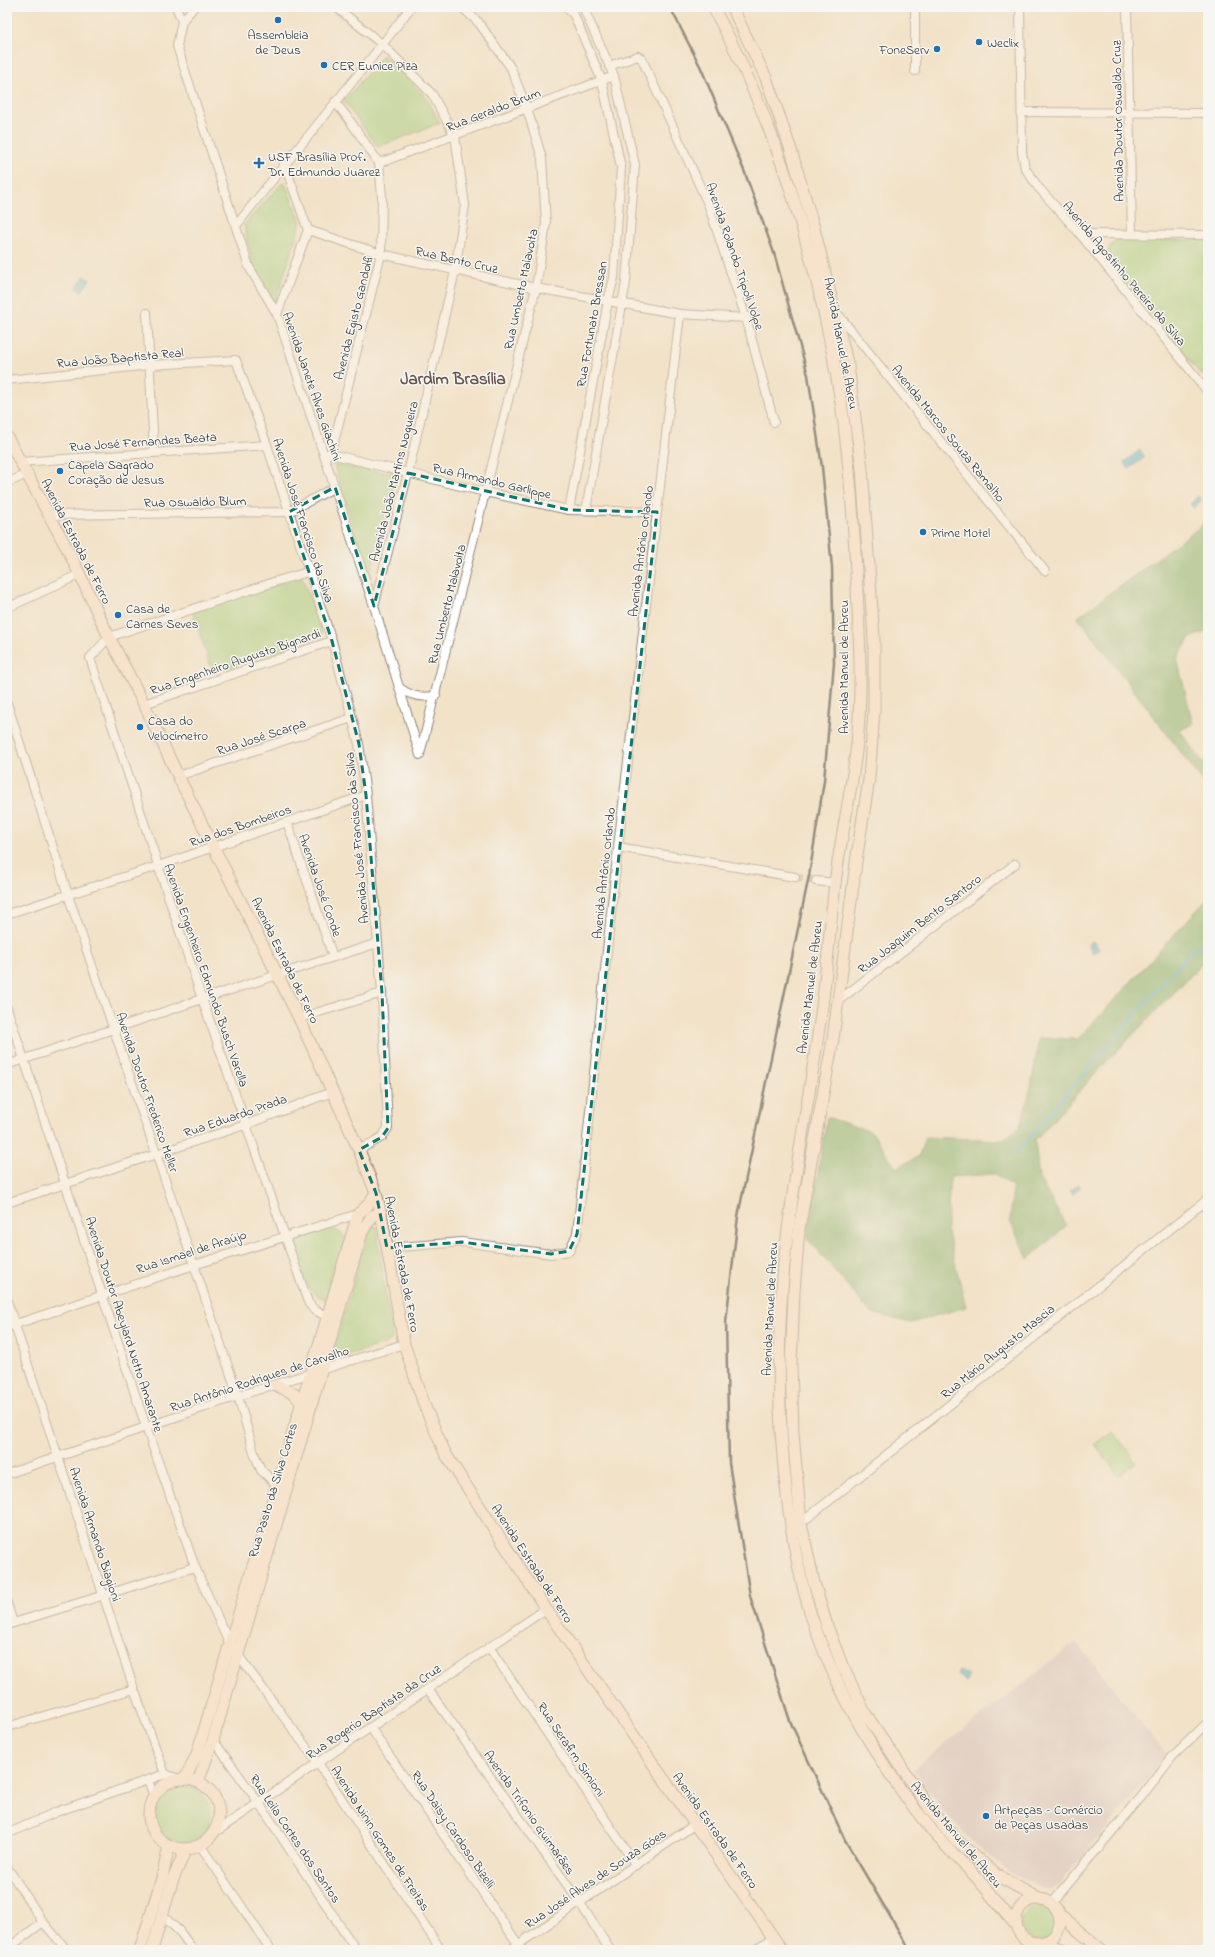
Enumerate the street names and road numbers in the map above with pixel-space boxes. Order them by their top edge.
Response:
street label: Avenida Doutor Oswaldo Cruz [1108,39,1129,202]
street label: Rua Geraldo Brum [444,84,543,137]
street label: Avenida Rolando Tripoli Volpe [700,180,769,333]
street label: Avenida Agostinho Pereira da Silva [1057,198,1190,351]
street label: Rua Umberto Malavolta [499,227,544,352]
street label: Rua Bento Cruz [413,242,500,279]
street label: Avenida Egisto Gandolfi [330,253,380,382]
street label: Rua Fortunato Bressan [572,260,613,389]
street label: Avenida Manuel de Abreu [818,276,863,411]
street label: Avenida Janete Alves Giachini [277,309,346,464]
street label: Rua João Baptista Real [56,343,185,374]
street label: Avenida Marcos Souza Ramalho [886,361,1009,507]
street label: Avenida João Martins Nogueira [365,399,425,564]
street label: Rua José Fernandes Beata [69,428,217,457]
street label: Avenida José Francisco da Silva [267,436,338,605]
street label: Rua Armando Garlippe [430,459,553,504]
street label: Avenida Estrada de Ferro [36,476,116,608]
street label: Avenida Antônio Orlando [624,484,659,618]
street label: Rua Oswaldo Blum [144,492,247,513]
street label: Rua Umberto Malavolta [423,542,472,667]
street label: Avenida Manuel de Abreu [835,600,854,734]
street label: Rua Engenheiro Augusto Bignardi [148,624,324,702]
street label: Rua José Scarpa [214,714,309,761]
street label: Avenida José Francisco da Silva [341,751,374,924]
street label: Rua dos Bombeiros [187,800,294,853]
street label: Avenida Antônio Orlando [588,806,621,940]
street label: Avenida José Conde [293,831,346,940]
street label: Avenida Engenheiro Edmundo Busch Varella [157,861,253,1090]
street label: Rua Joaquim Bento Santoro [854,870,986,979]
street label: Avenida Estrada de Ferro [246,894,324,1027]
street label: Avenida Manuel de Abreu [793,920,828,1055]
street label: Avenida Doutor Frederico Meller [110,1010,183,1176]
street label: Rua Eduardo Prada [181,1090,290,1143]
street label: Avenida Estrada de Ferro [379,1194,424,1334]
street label: Avenida Doutor Abeylard Netto Amarante [79,1214,168,1435]
street label: Rua Ismael de Araújo [134,1226,249,1279]
street label: Avenida Manuel de Abreu [758,1242,783,1377]
street label: Rua Mário Augusto Mascia [937,1300,1060,1405]
street label: Rua Antônio Rodrigues de Carvalho [167,1341,352,1418]
street label: Rua Pasto da Silva Cortes [244,1420,303,1560]
street label: Avenida Armando Biagioni [63,1465,125,1604]
street label: Avenida Estrada de Ferro [486,1501,578,1627]
street label: Rua Rogerio Baptista da Cruz [303,1660,446,1765]
street label: Rua Serafim Simioni [532,1699,610,1801]
street label: Avenida Trifonio Guimarães [478,1747,579,1879]
street label: Avenida Ninin Gomes de Freitas [326,1762,434,1915]
street label: Rua Daisy Cardoso Bizelli [405,1767,499,1893]
street label: Avenida Estrada de Ferro [667,1769,762,1893]
street label: Rua Leila Cortes dos Santos [244,1771,345,1907]
street label: Avenida Manuel de Abreu [905,1778,1006,1892]
street label: Rua José Alves de Souza Góes [521,1824,671,1934]

